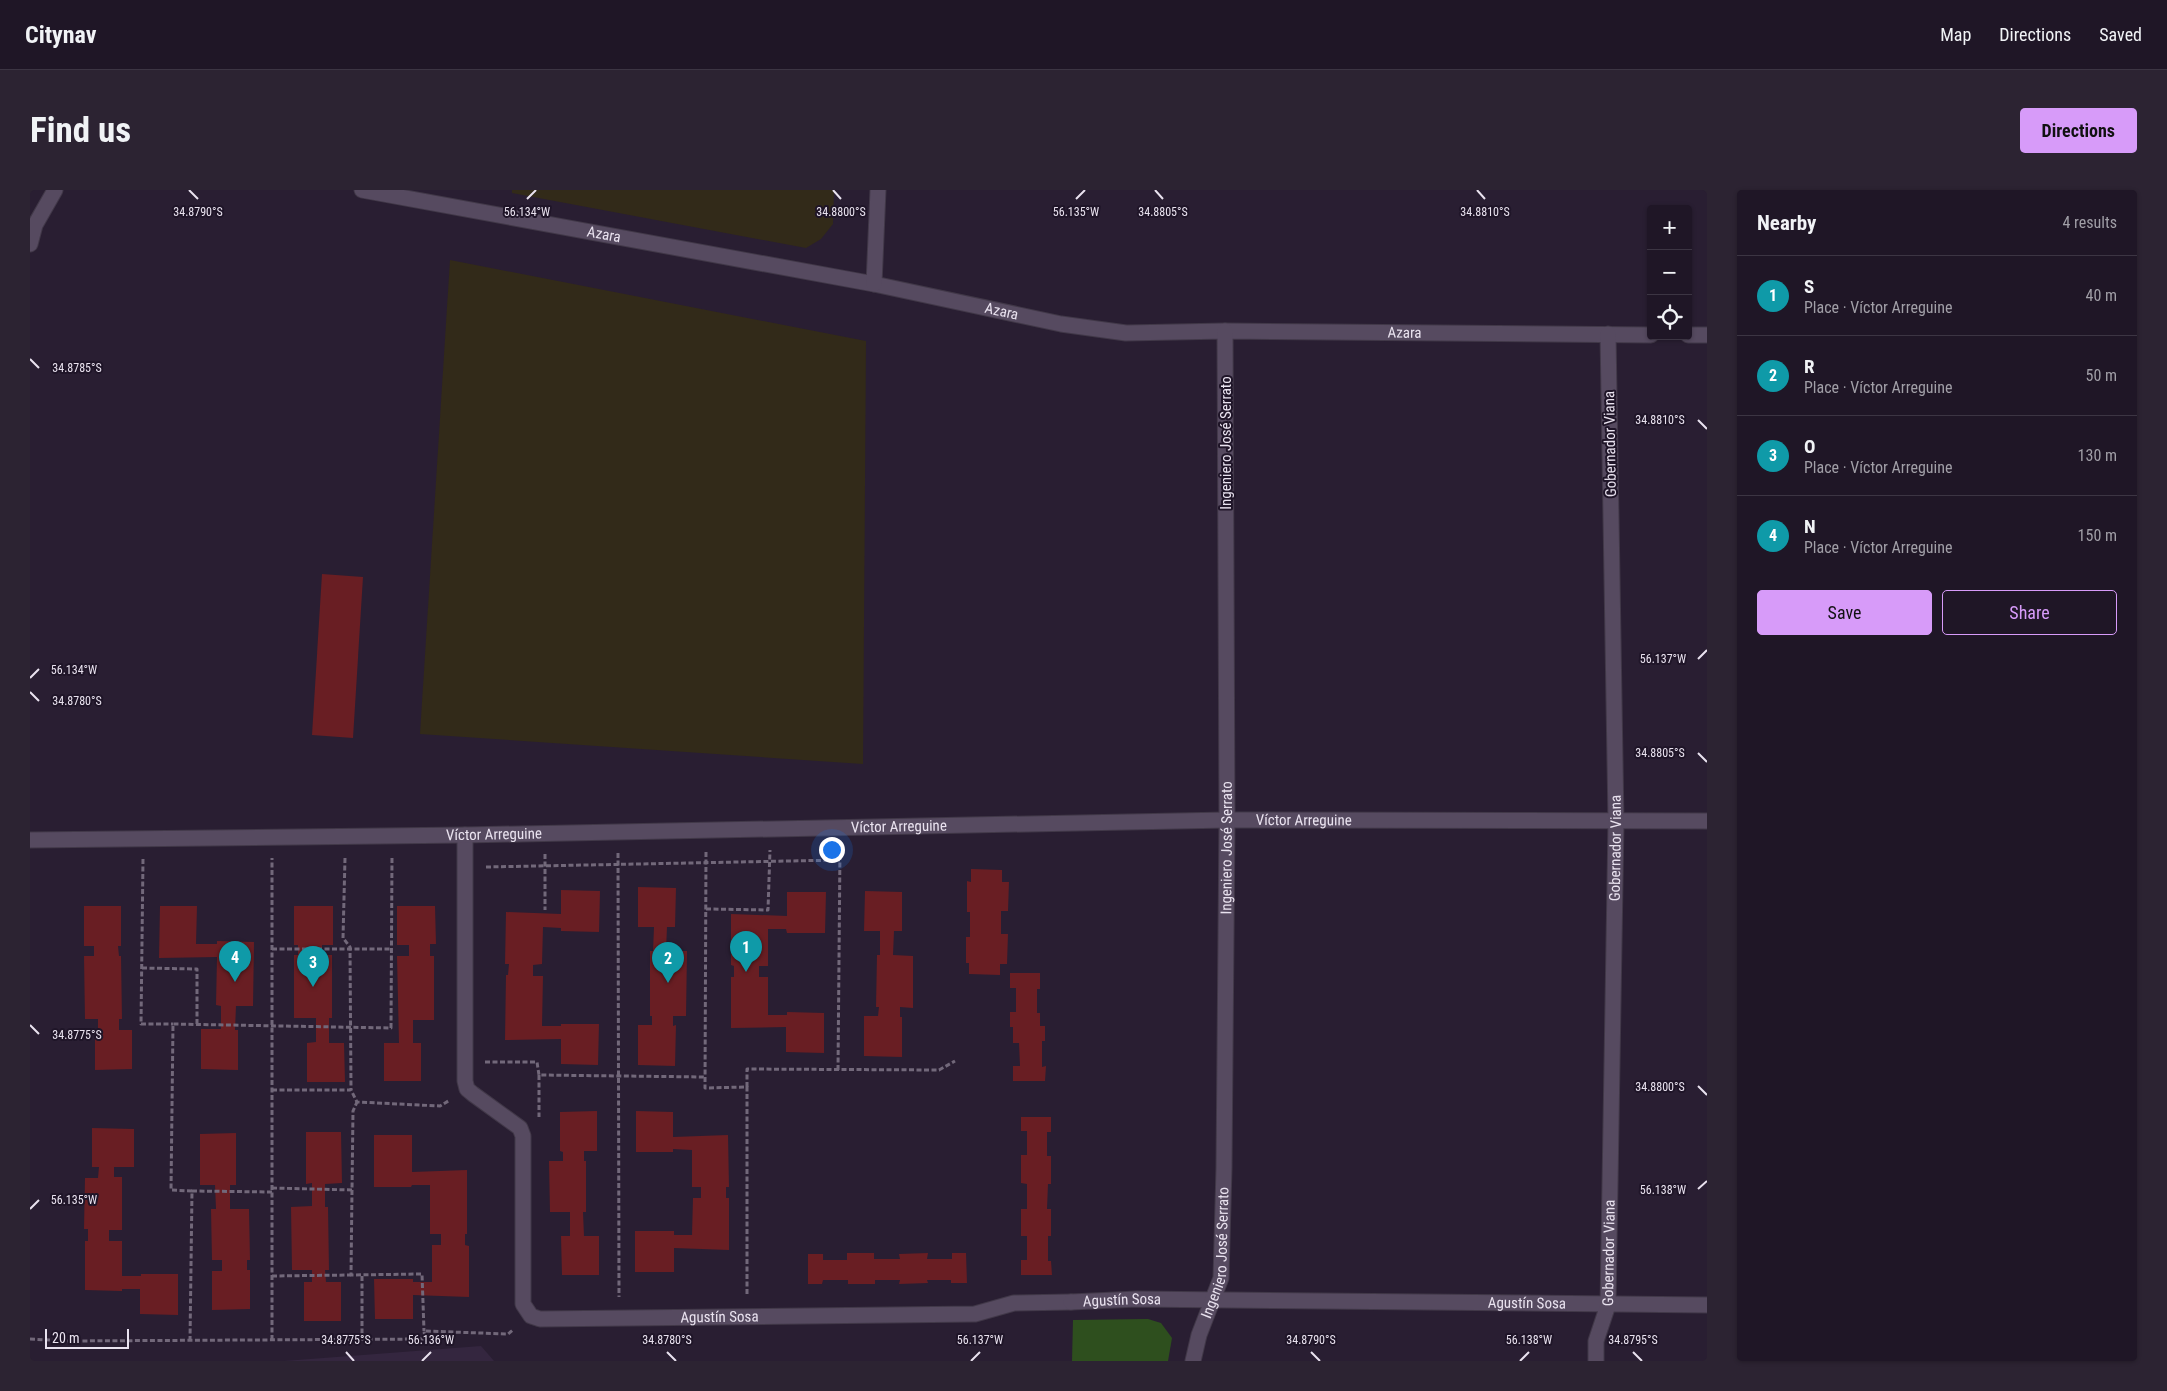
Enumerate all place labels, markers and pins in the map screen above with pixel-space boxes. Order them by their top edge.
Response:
pin: 1 [730,931,762,972]
pin: 4 [219,941,251,982]
pin: 2 [652,942,684,983]
pin: 3 [297,946,329,987]

